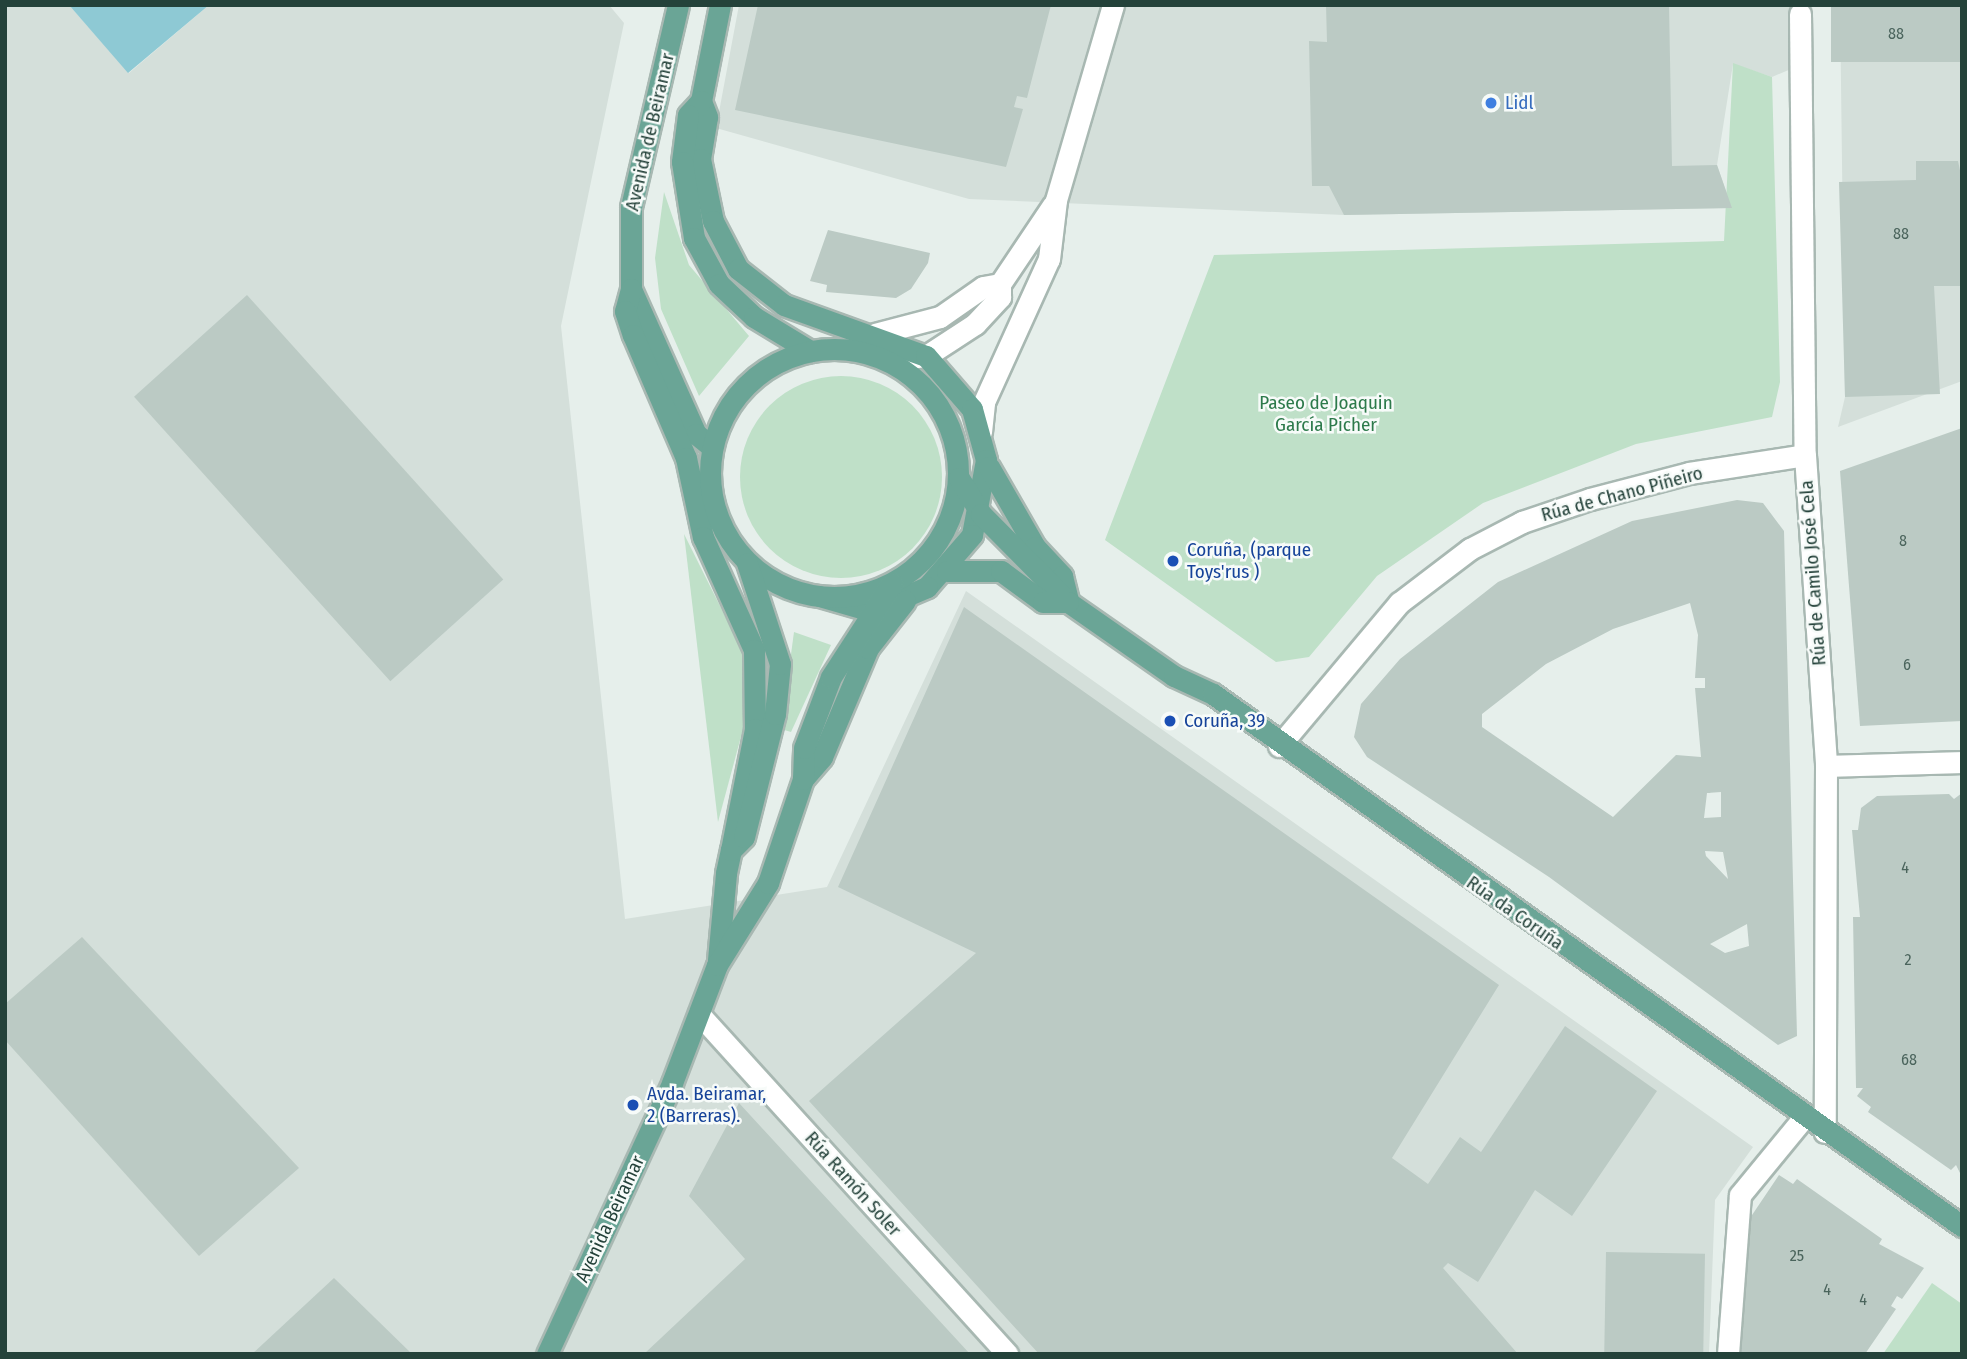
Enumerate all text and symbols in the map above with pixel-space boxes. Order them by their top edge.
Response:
house number: 88 [1888,24,1904,44]
street label: Avenida de Beiramar [621,51,679,213]
place label: Lidl [1505,92,1533,114]
marker: Lidl [1483,95,1499,111]
house number: 88 [1893,224,1909,244]
park label: Paseo de Joaquin García Picher [1259,392,1393,436]
street label: Rúa de Chano Piñeiro [1539,461,1705,527]
street label: Rúa de Camilo José Cela [1795,480,1831,666]
house number: 8 [1899,531,1907,551]
place label: Coruña, (parque Toys'rus ) [1187,539,1311,583]
marker: Coruña, (parque Toys'rus ) [1165,553,1181,569]
house number: 6 [1903,655,1911,675]
place label: Coruña, 39 [1184,710,1265,732]
marker: Coruña, 39 [1162,713,1178,729]
house number: 4 [1901,858,1909,878]
street label: Rúa da Coruña [1462,871,1568,955]
house number: 2 [1904,950,1912,970]
house number: 68 [1901,1050,1917,1070]
place label: Avda. Beiramar, 2 (Barreras). [647,1083,766,1127]
marker: Avda. Beiramar, 2 (Barreras). [625,1097,641,1113]
street label: Rúa Ramón Soler [800,1127,906,1241]
street label: Avenida Beiramar [571,1152,649,1286]
house number: 25 [1790,1246,1804,1266]
house number: 4 [1823,1280,1831,1300]
house number: 4 [1859,1290,1867,1310]

